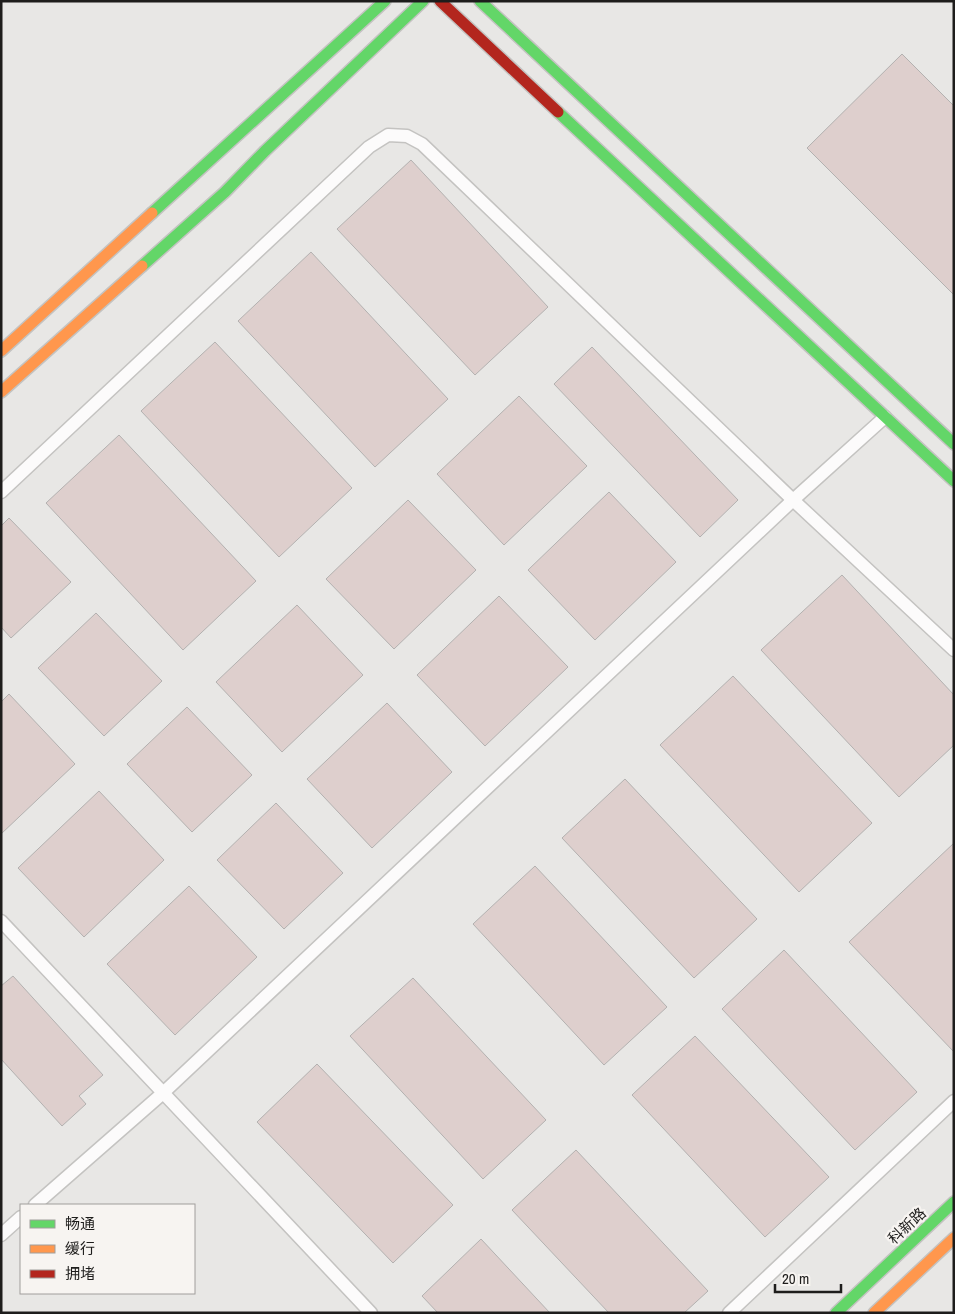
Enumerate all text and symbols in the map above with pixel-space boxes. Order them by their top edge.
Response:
street label: 科新路 [883,1203,930,1249]
legend [20,1204,195,1294]
text: 畅通 [65,1213,95,1234]
text: 缓行 [65,1238,95,1259]
scale bar [775,1262,841,1294]
text: 拥堵 [65,1263,95,1284]
text: 20 m [782,1268,809,1289]

